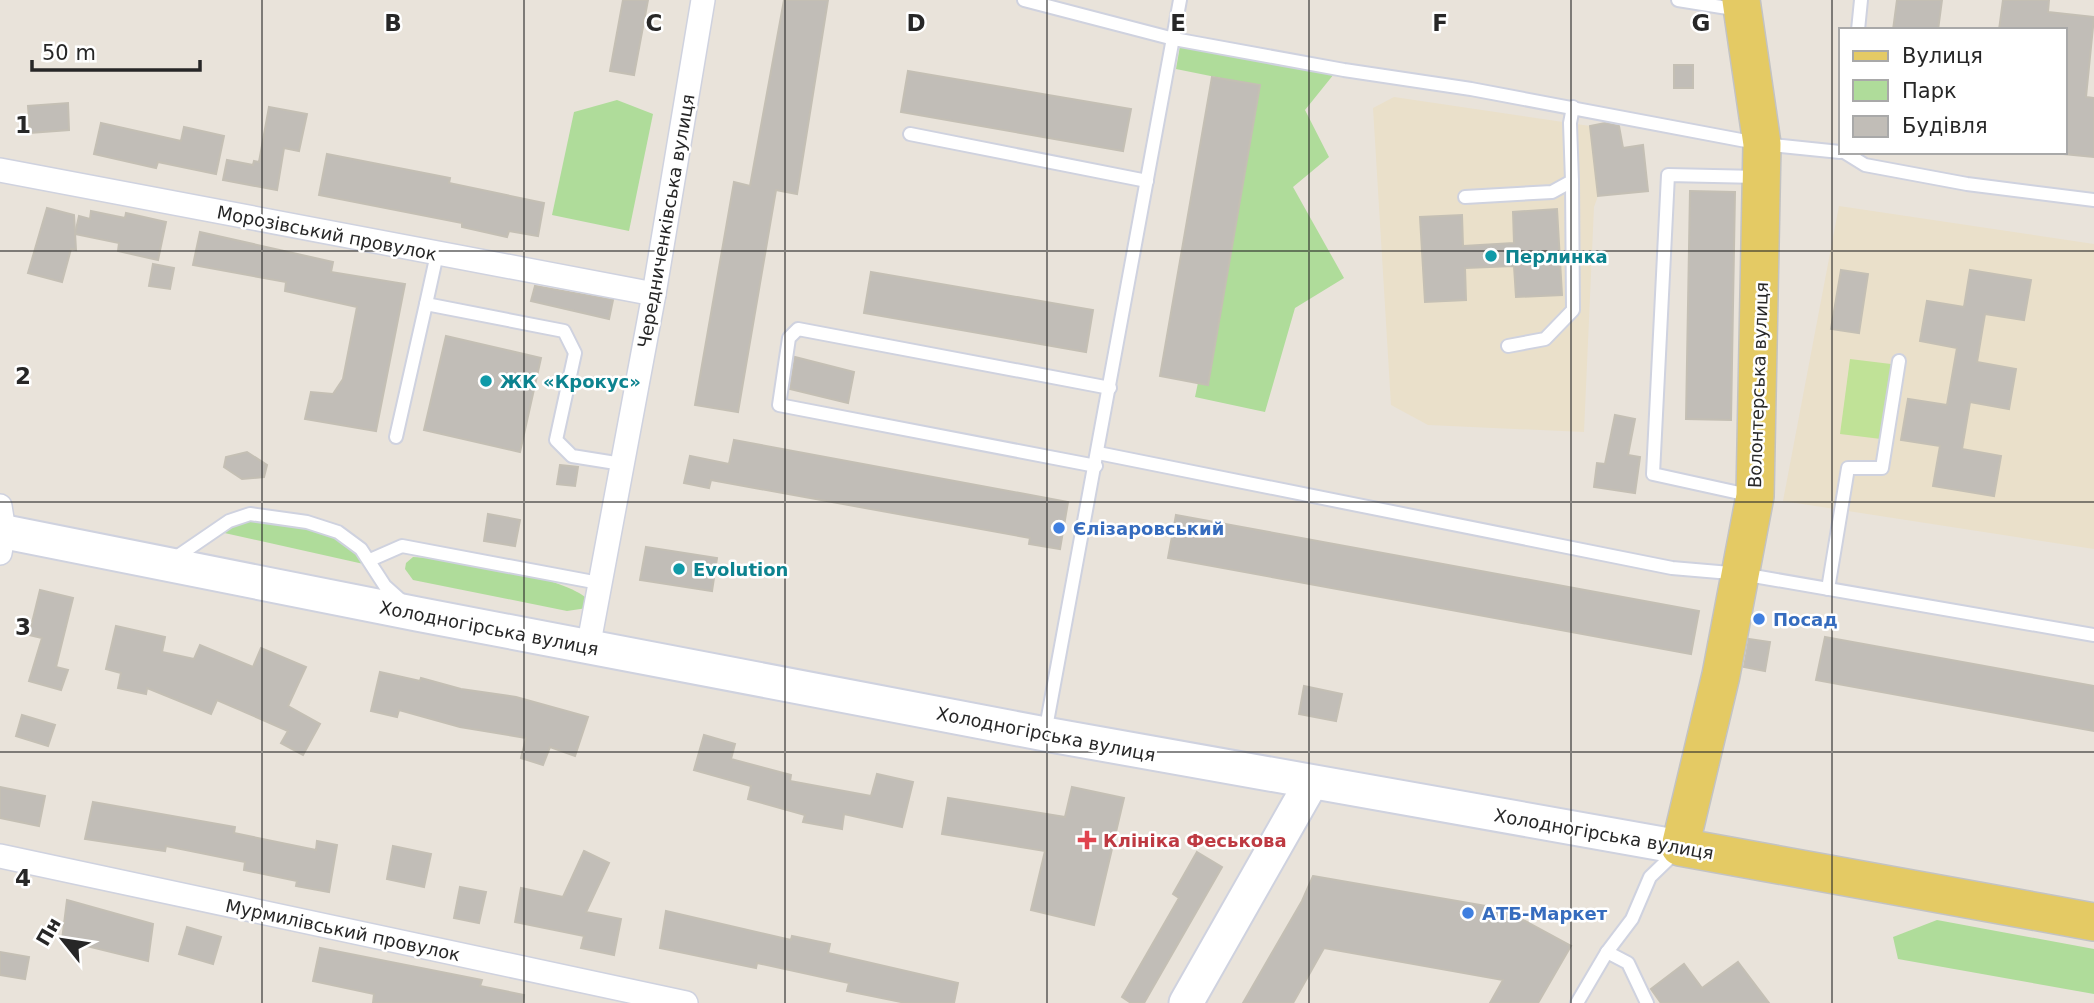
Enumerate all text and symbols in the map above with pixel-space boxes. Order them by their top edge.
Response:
text: B [384,10,402,36]
text: C [646,10,662,36]
text: D [906,10,926,36]
text: E [1170,10,1186,36]
text: F [1432,10,1448,36]
text: G [1692,10,1710,36]
scale bar [32,28,200,72]
legend [1839,28,2066,154]
text: 50 m [42,41,96,65]
text: Вулиця [1902,44,1983,68]
text: Парк [1902,79,1957,103]
street label: Чередниченківська вулиця [633,92,699,350]
text: 1 [15,112,31,138]
text: Будівля [1902,114,1988,138]
street label: Морозівський провулок [215,201,439,265]
place label: Перлинка [1505,246,1608,267]
marker: Перлинка [1483,248,1499,264]
street label: Волонтерська вулиця [1744,282,1772,488]
text: 2 [15,363,31,389]
place label: ЖК «Крокус» [500,371,641,392]
marker: ЖК «Крокус» [478,373,494,389]
place label: Єлізаровський [1073,518,1224,539]
marker: Єлізаровський [1051,520,1067,536]
place label: Evolution [693,559,788,580]
marker: Evolution [671,561,687,577]
street label: Холодногірська вулиця [378,596,600,660]
place label: Посад [1773,609,1838,630]
marker: Посад [1751,611,1767,627]
text: 3 [15,614,31,640]
street label: Холодногірська вулиця [935,702,1157,766]
street label: Холодногірська вулиця [1493,804,1715,864]
marker: Клініка Феськова [1077,830,1097,850]
place label: Клініка Феськова [1103,830,1287,851]
text: 4 [15,865,31,891]
street label: Мурмилівський провулок [224,895,462,965]
place label: АТБ-Маркет [1482,903,1608,924]
north arrow [28,905,98,975]
marker: АТБ-Маркет [1460,905,1476,921]
text: Пн [31,913,65,950]

